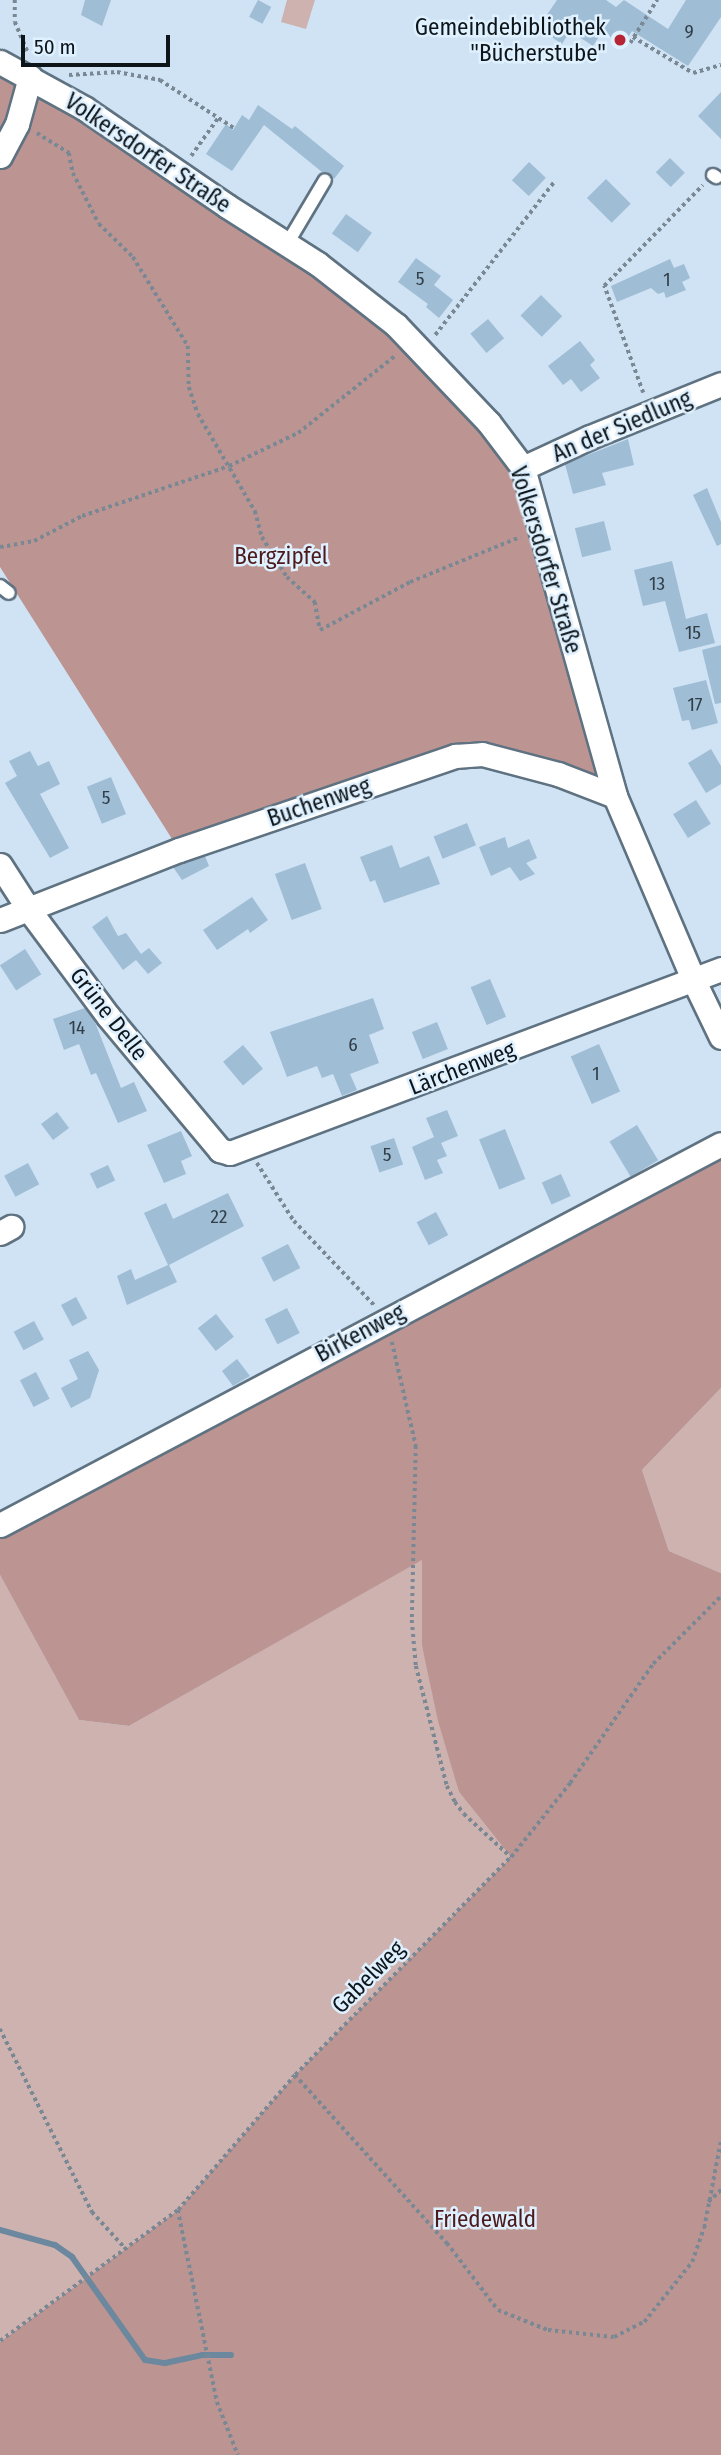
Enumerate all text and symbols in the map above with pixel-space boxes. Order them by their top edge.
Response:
place label: Gemeindebibliothek "Bücherstube" [415,13,606,67]
scale bar [24,21,173,65]
house number: 9 [684,21,694,43]
marker: Gemeindebibliothek "Bücherstube" [612,32,628,48]
text: 50 m [34,34,76,60]
street label: Volkersdorfer Straße [60,87,236,219]
house number: 5 [416,268,424,290]
house number: 1 [663,269,671,291]
street label: An der Siedlung [548,384,696,468]
street label: Volkersdorfer Straße [504,463,588,657]
park label: Bergzipfel [234,542,328,570]
house number: 13 [649,573,665,595]
house number: 15 [685,622,701,644]
house number: 17 [687,694,703,716]
street label: Buchenweg [264,771,374,833]
house number: 5 [102,787,110,809]
street label: Grüne Delle [64,962,154,1066]
house number: 14 [69,1017,85,1039]
house number: 6 [348,1034,358,1056]
street label: Lärchenweg [405,1035,519,1101]
house number: 1 [592,1063,600,1085]
house number: 5 [383,1144,391,1166]
house number: 22 [211,1206,227,1228]
street label: Birkenweg [310,1298,410,1368]
street label: Gabelweg [326,1935,410,2019]
park label: Friedewald [434,2205,536,2233]

